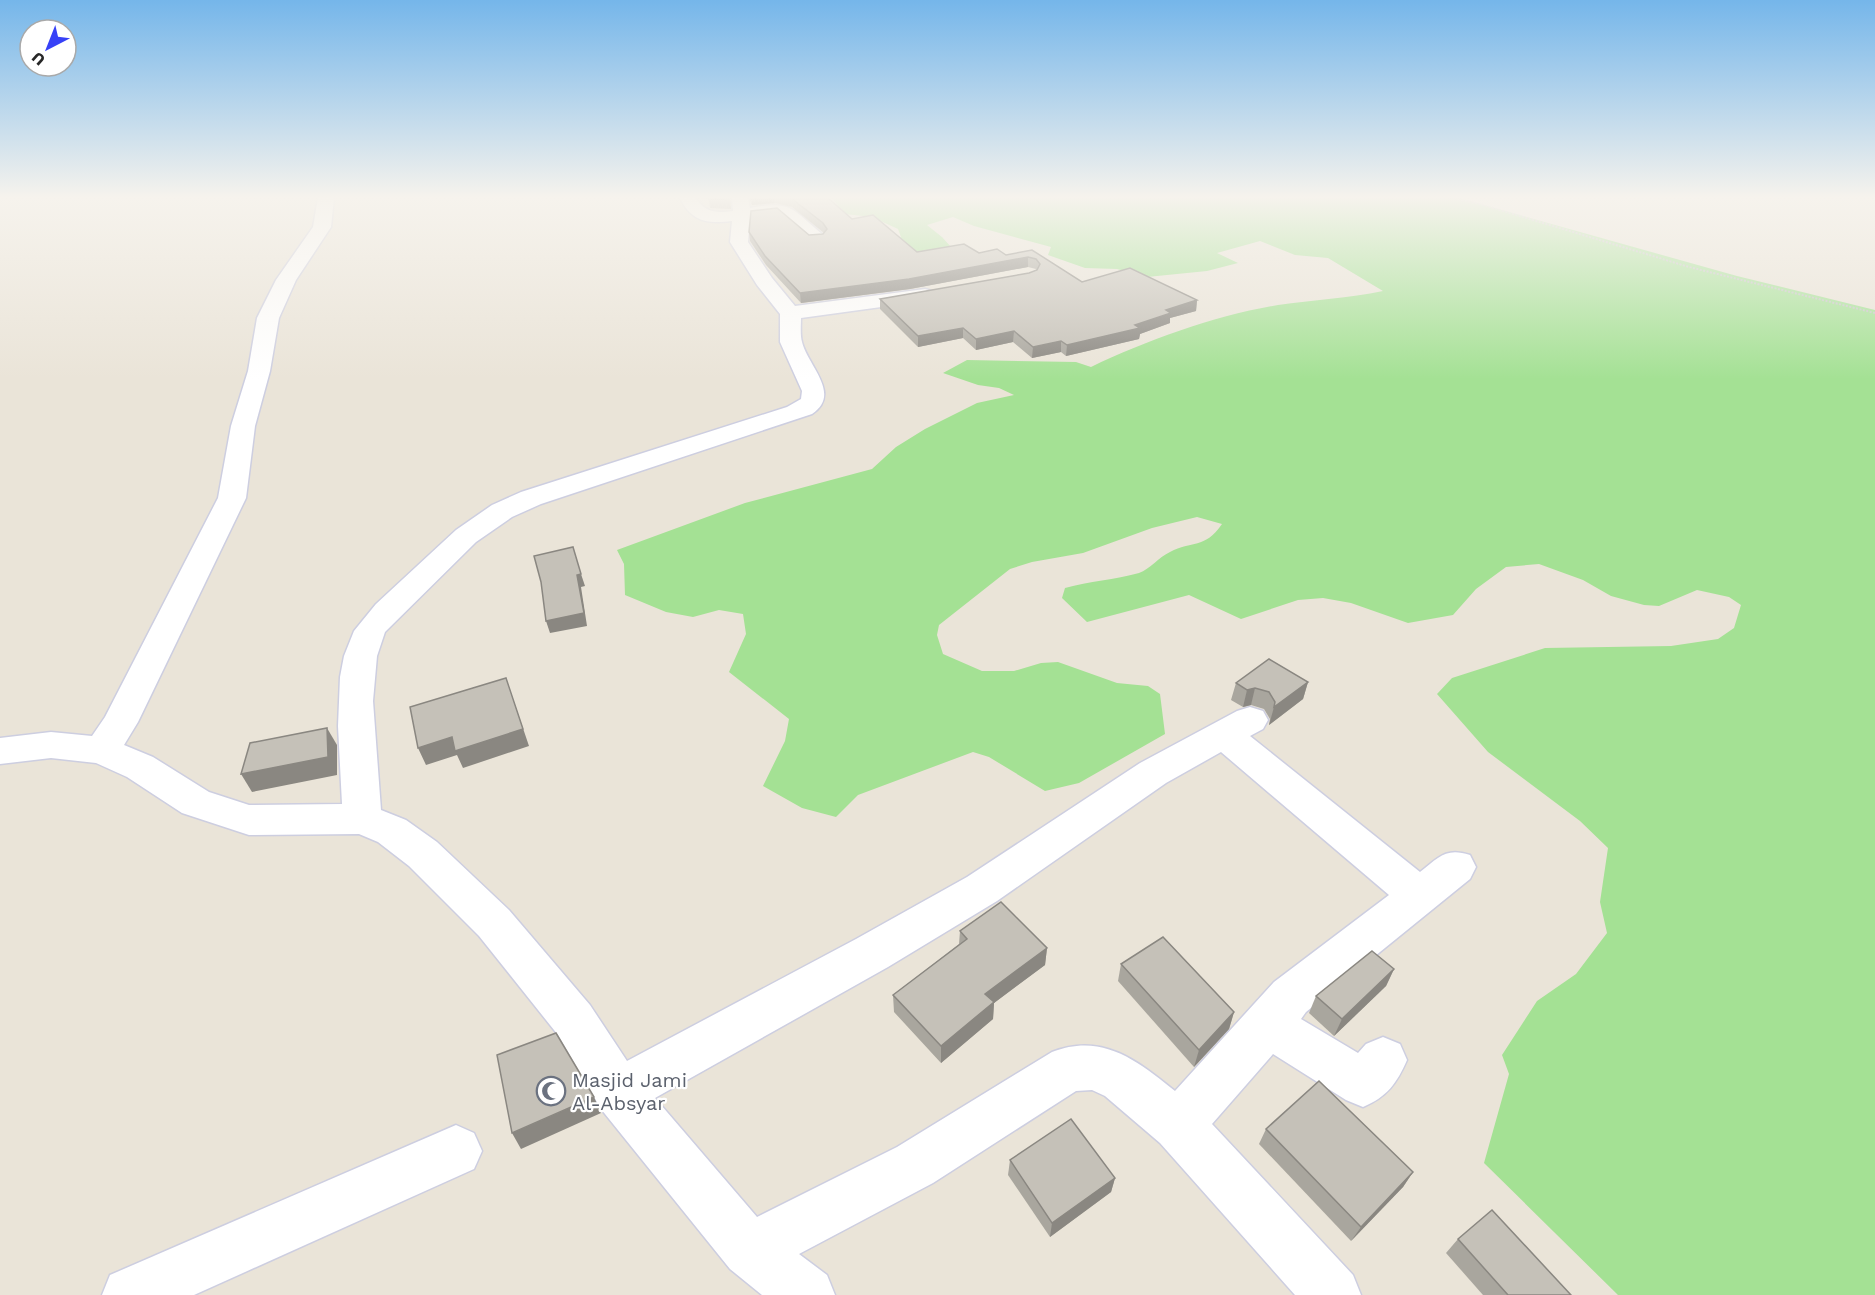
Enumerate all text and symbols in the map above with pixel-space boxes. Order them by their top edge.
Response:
north arrow [18,18,78,78]
text: U [28,48,49,70]
place label: Masjid Jami Al-Absyar [572,1068,687,1115]
mosque icon: Masjid Jami Al-Absyar [535,1075,567,1107]

